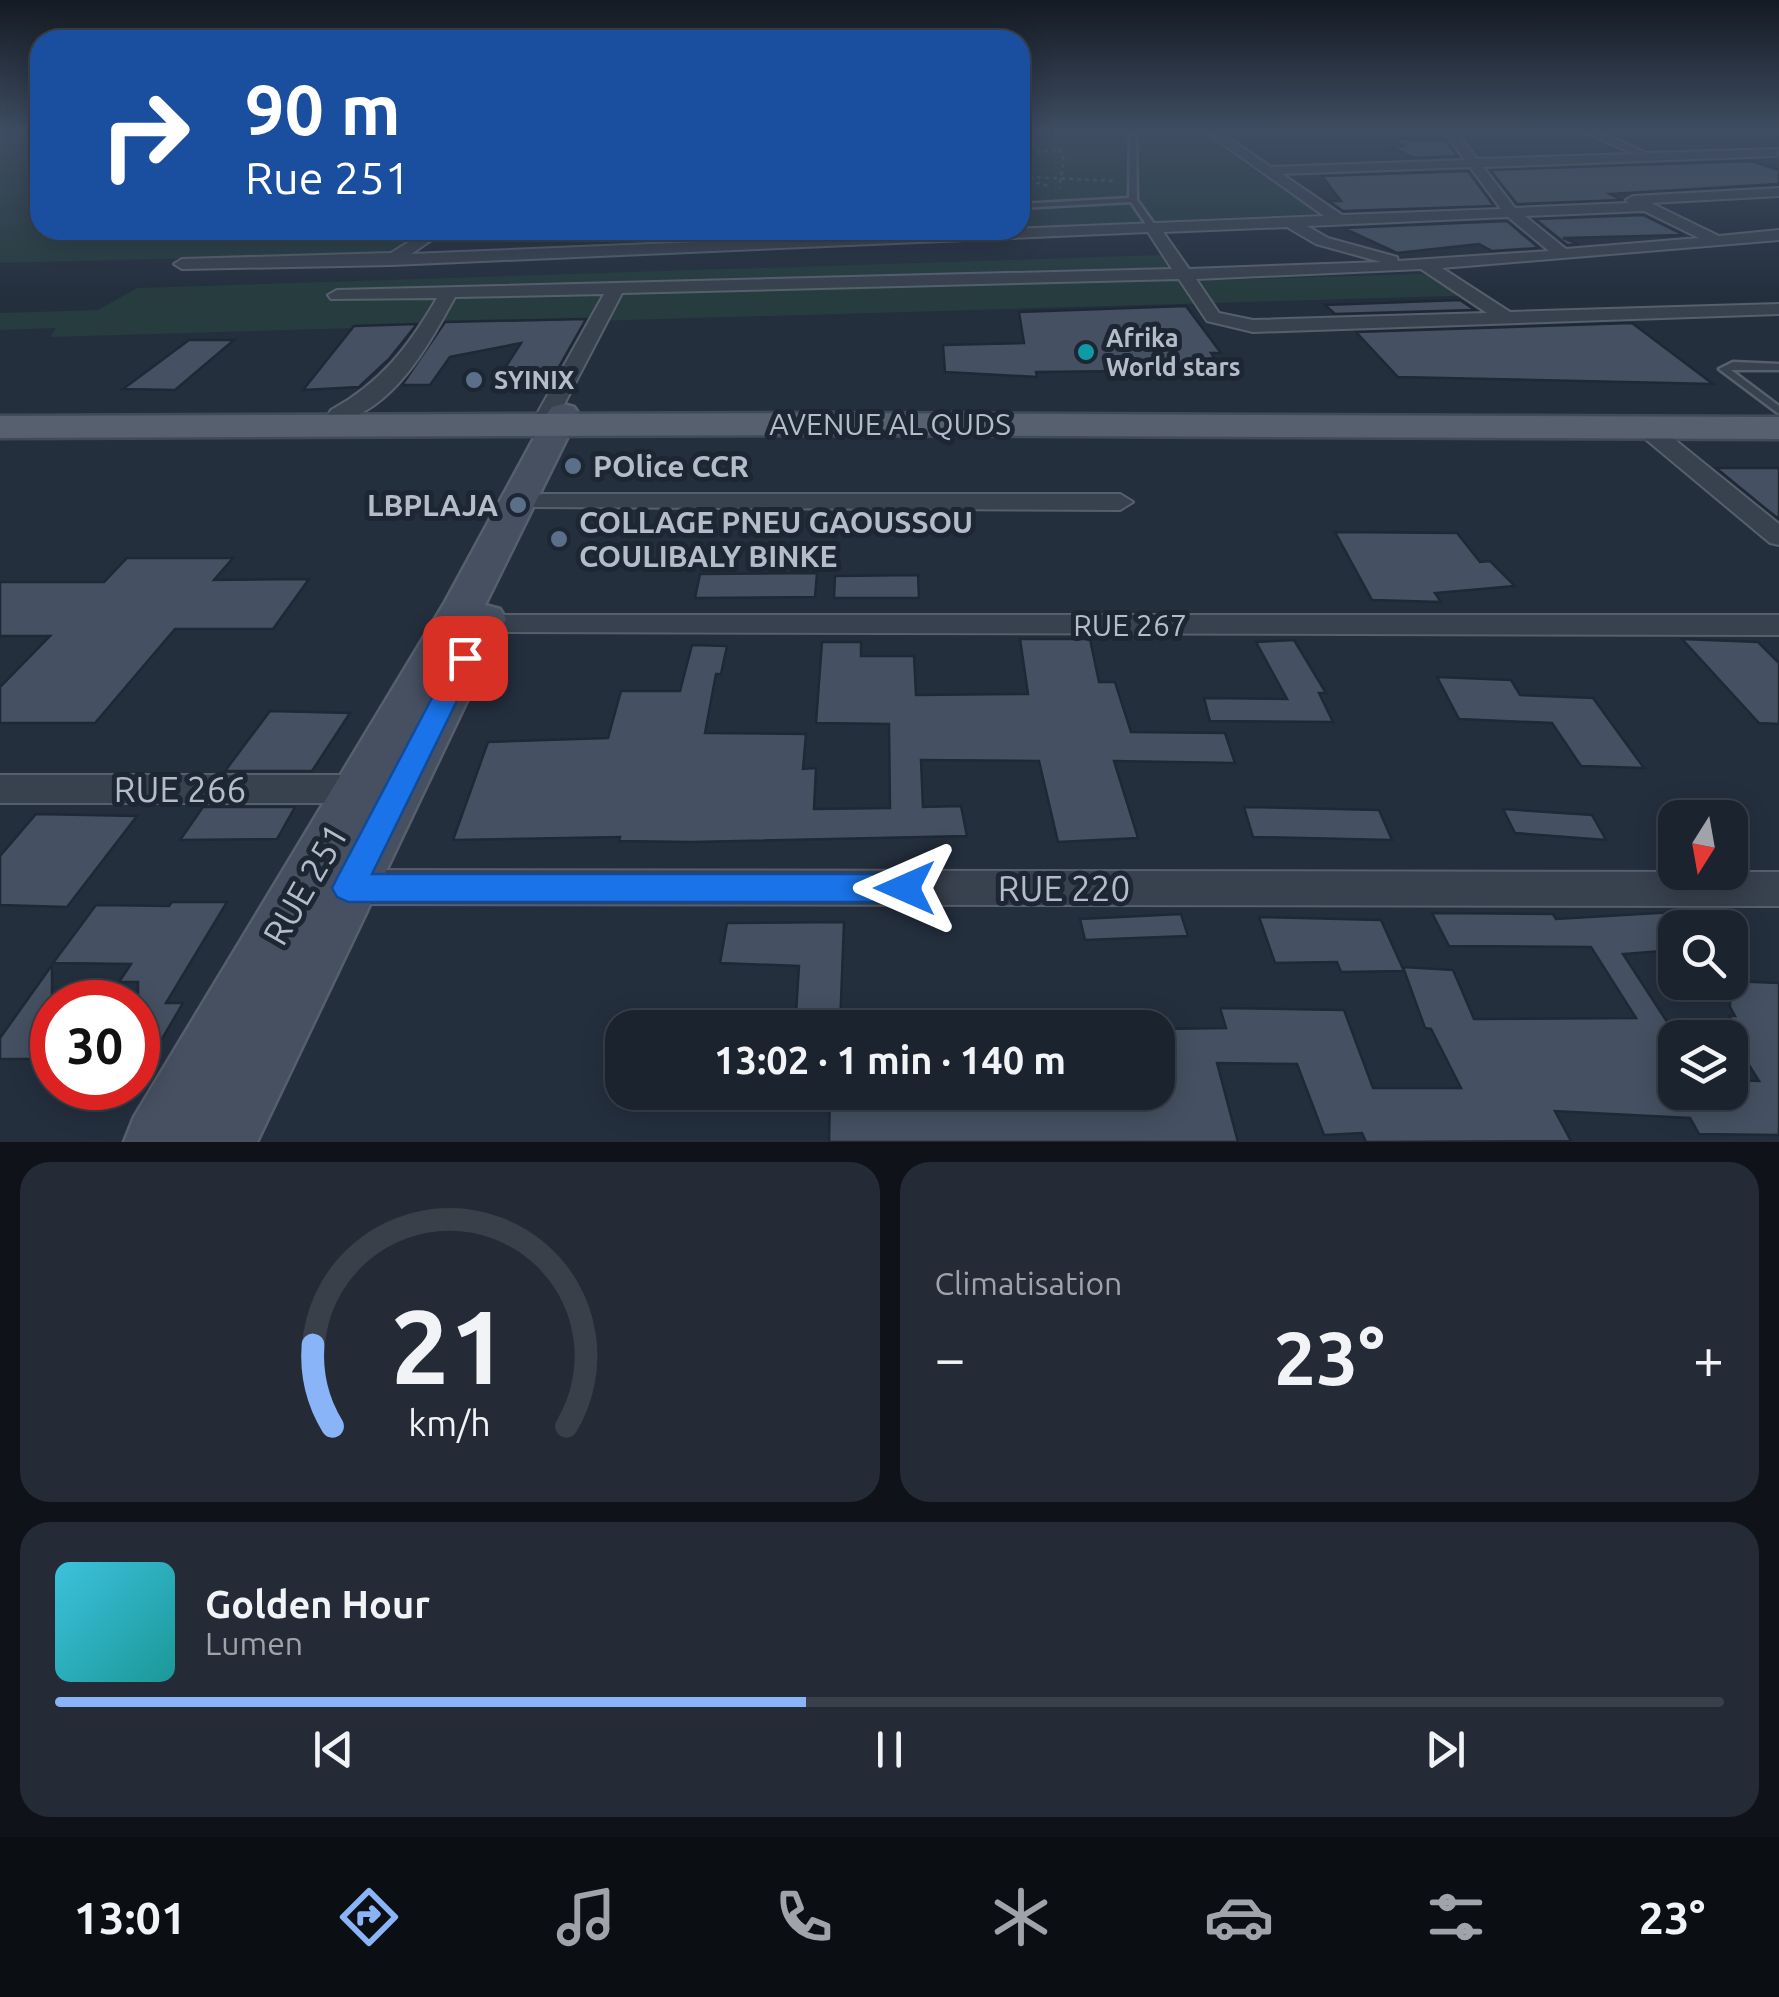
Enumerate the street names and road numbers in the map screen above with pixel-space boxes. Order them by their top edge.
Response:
street label: AVENUE AL QUDS [769,407,1011,441]
street label: RUE 267 [1073,608,1187,642]
street label: RUE 266 [114,769,246,809]
street label: RUE 251 [255,817,355,951]
street label: RUE 220 [998,868,1130,908]

